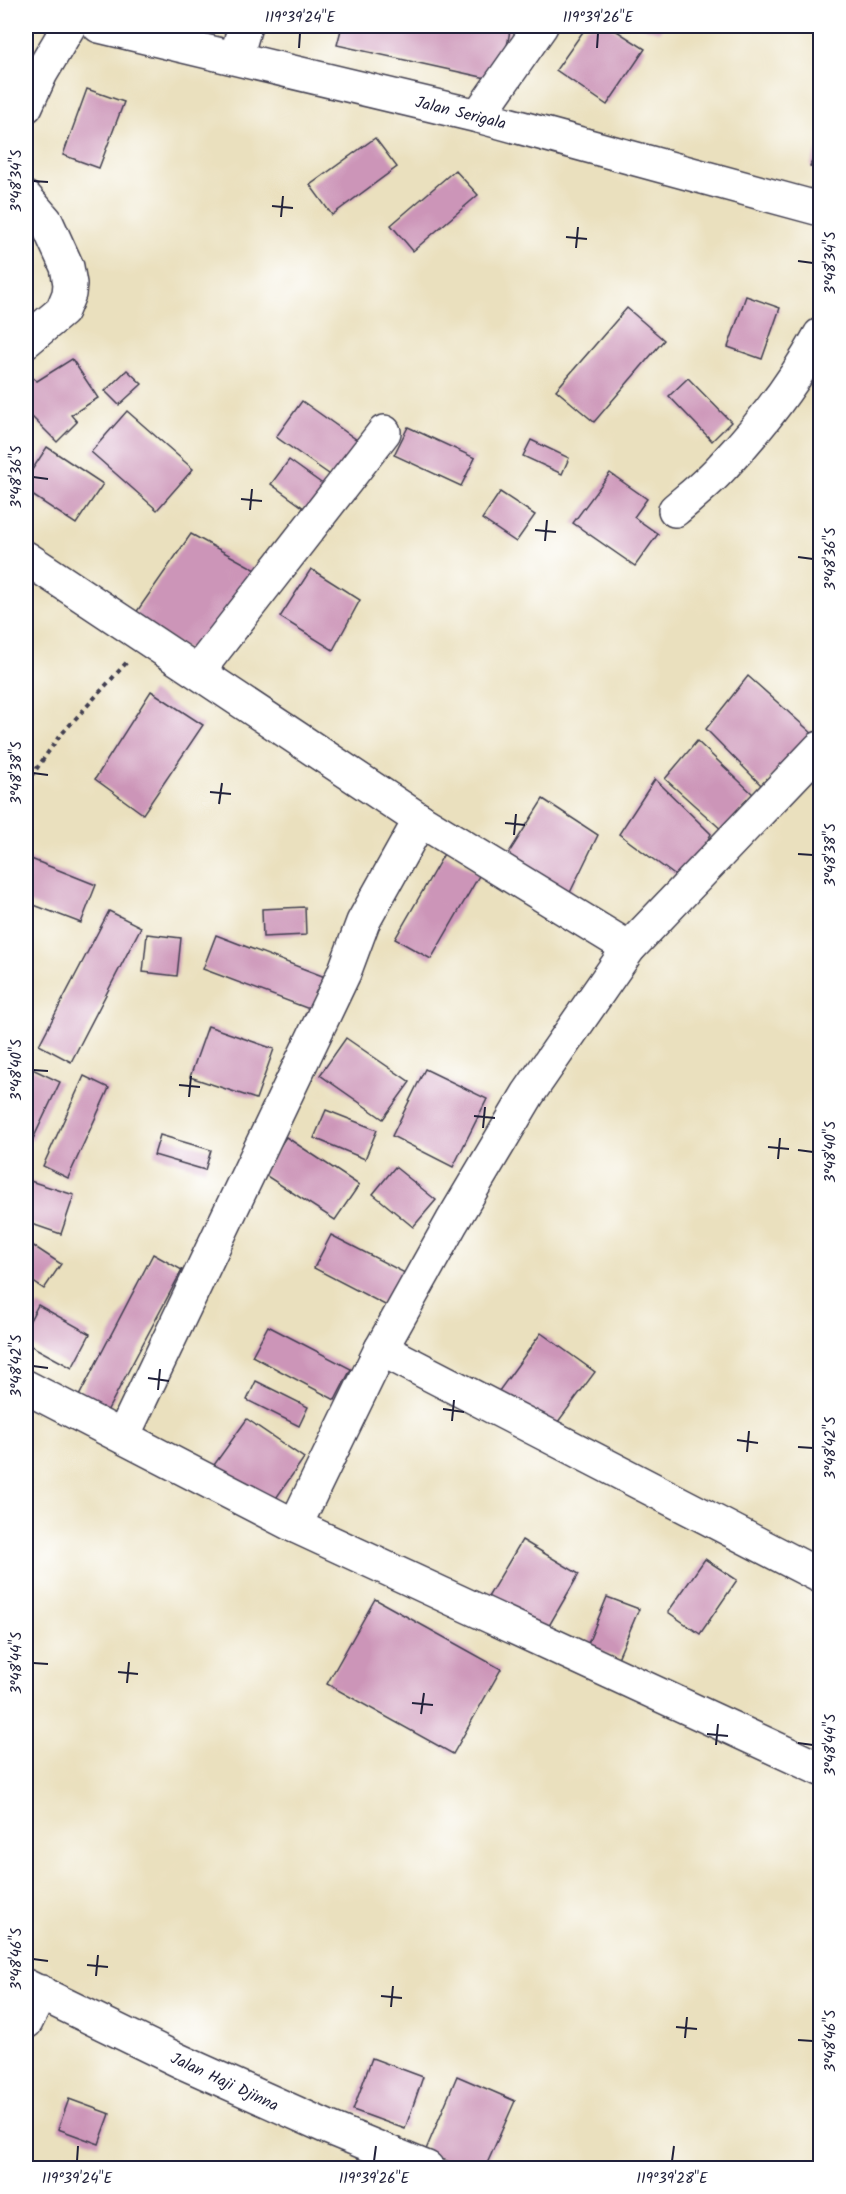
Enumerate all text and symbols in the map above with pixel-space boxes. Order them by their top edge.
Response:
text: 119°39'24"E [265,6,337,30]
text: 119°39'26"E [563,6,635,30]
street label: Jalan Serigala [413,90,509,137]
text: 3°48'34"S [5,150,29,212]
text: 3°48'34"S [819,232,843,294]
text: 3°48'36"S [5,445,29,508]
text: 3°48'36"S [819,527,843,590]
text: 3°48'38"S [5,741,29,805]
text: 3°48'38"S [819,823,843,887]
text: 3°48'40"S [5,1039,29,1101]
text: 3°48'40"S [819,1121,843,1183]
text: 3°48'42"S [5,1334,29,1398]
text: 3°48'42"S [819,1416,843,1480]
text: 3°48'44"S [5,1632,29,1694]
text: 3°48'44"S [819,1714,843,1776]
text: 3°48'46"S [5,1928,29,1990]
text: 3°48'46"S [819,2010,843,2072]
street label: Jalan Haji Djinna [166,2046,282,2118]
text: 119°39'24"E [42,2167,114,2191]
text: 119°39'26"E [339,2167,411,2191]
text: 119°39'28"E [636,2167,709,2191]

